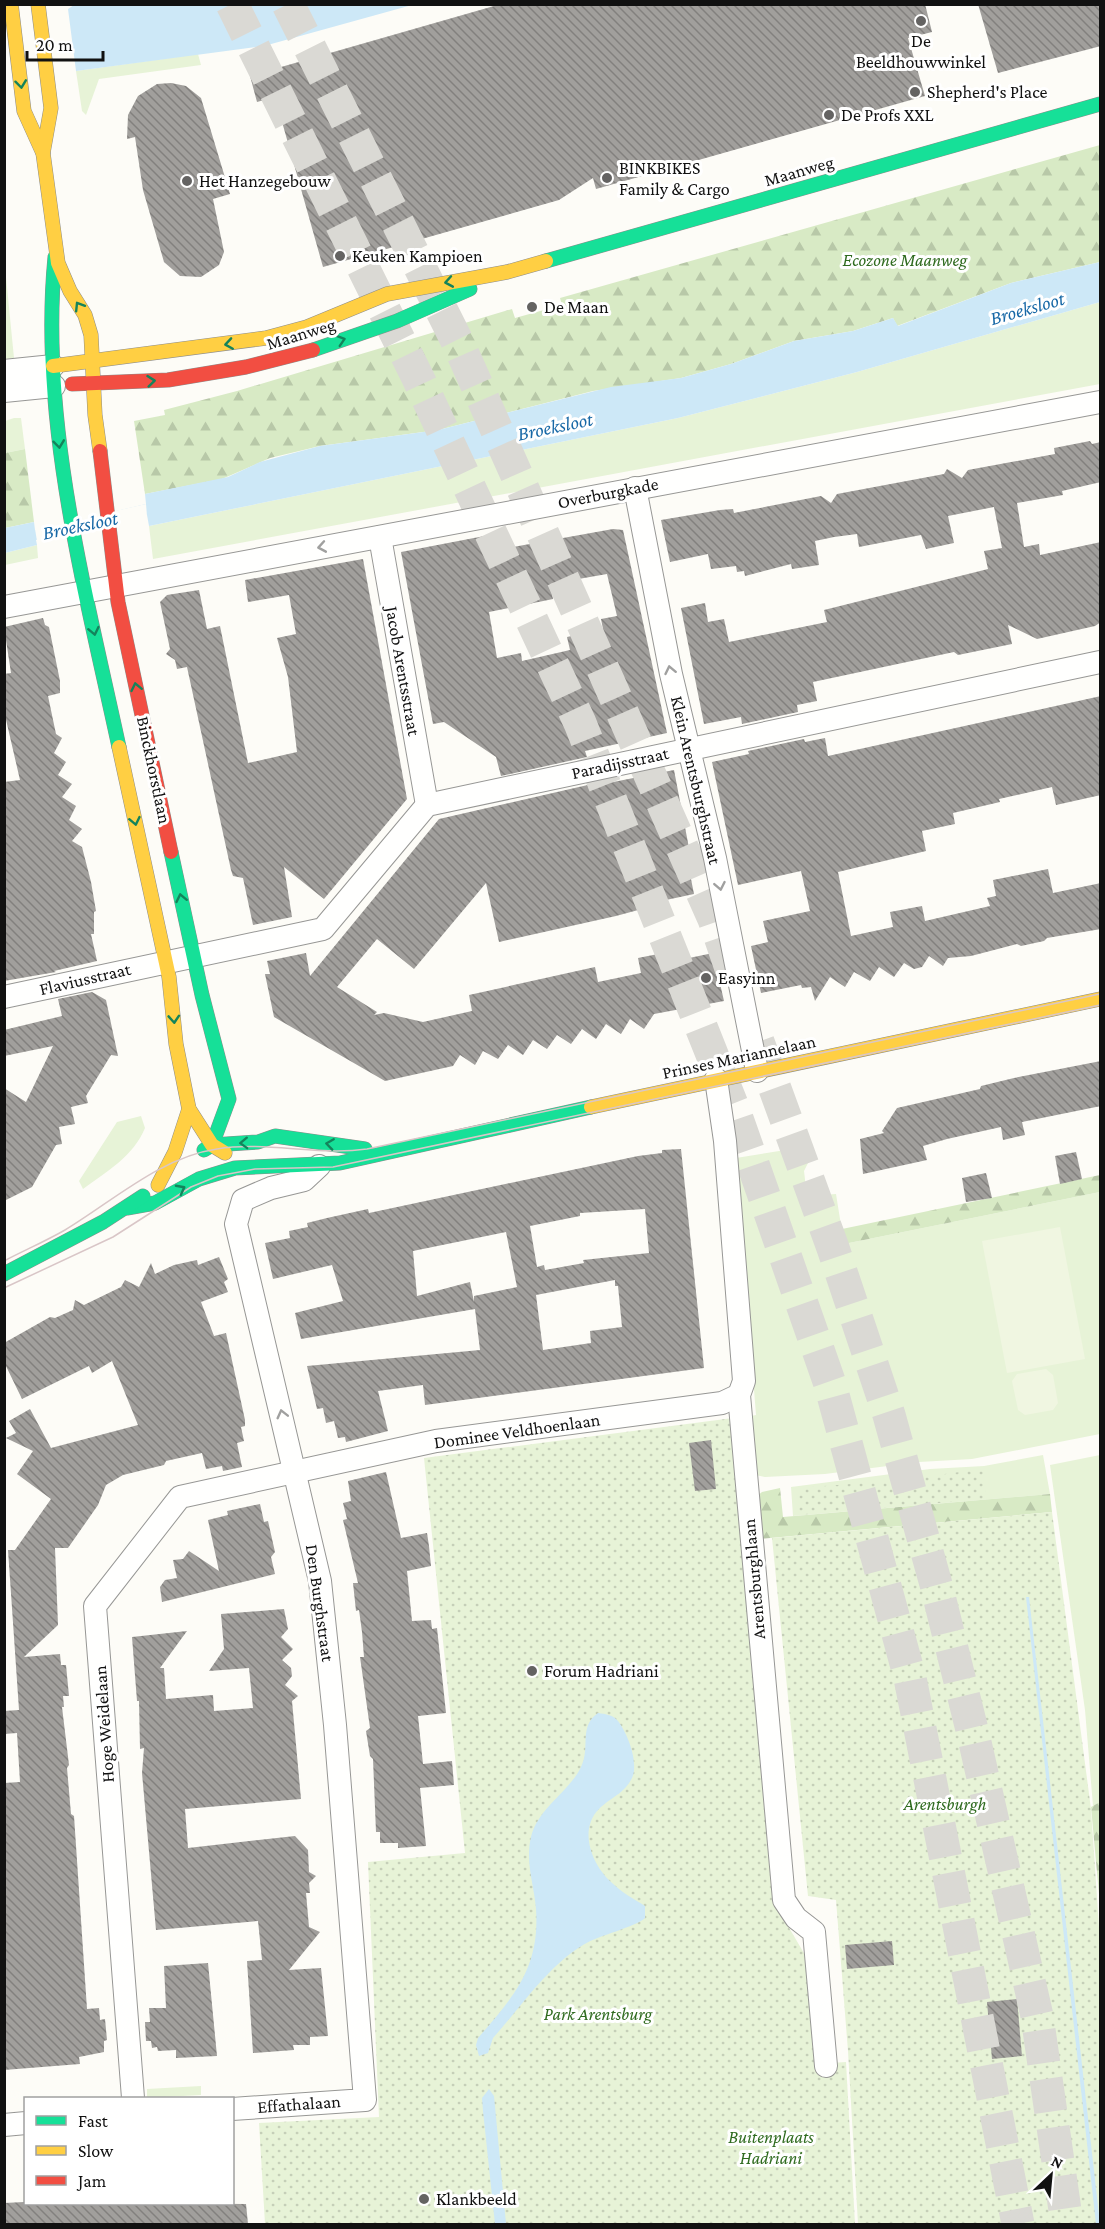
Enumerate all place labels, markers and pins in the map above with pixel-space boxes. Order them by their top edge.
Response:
marker: De Beeldhouwwinkel [914,14,928,28]
place label: De Beeldhouwwinkel [856,31,986,72]
place label: Shepherd's Place [927,82,1048,102]
marker: Shepherd's Place [908,85,922,99]
place label: De Profs XXL [841,105,933,125]
marker: De Profs XXL [822,108,836,122]
place label: BINKBIKES Family & Cargo [619,158,730,199]
place label: Het Hanzegebouw [199,171,332,191]
marker: BINKBIKES Family & Cargo [600,171,614,185]
marker: Het Hanzegebouw [180,174,194,188]
place label: Keuken Kampioen [352,246,483,266]
marker: Keuken Kampioen [333,249,347,263]
place label: De Maan [544,297,609,317]
marker: De Maan [525,300,539,314]
place label: Easyinn [718,968,776,988]
marker: Easyinn [699,971,713,985]
place label: Forum Hadriani [544,1661,659,1681]
marker: Forum Hadriani [525,1664,539,1678]
place label: Klankbeeld [436,2189,517,2209]
marker: Klankbeeld [417,2192,431,2206]

